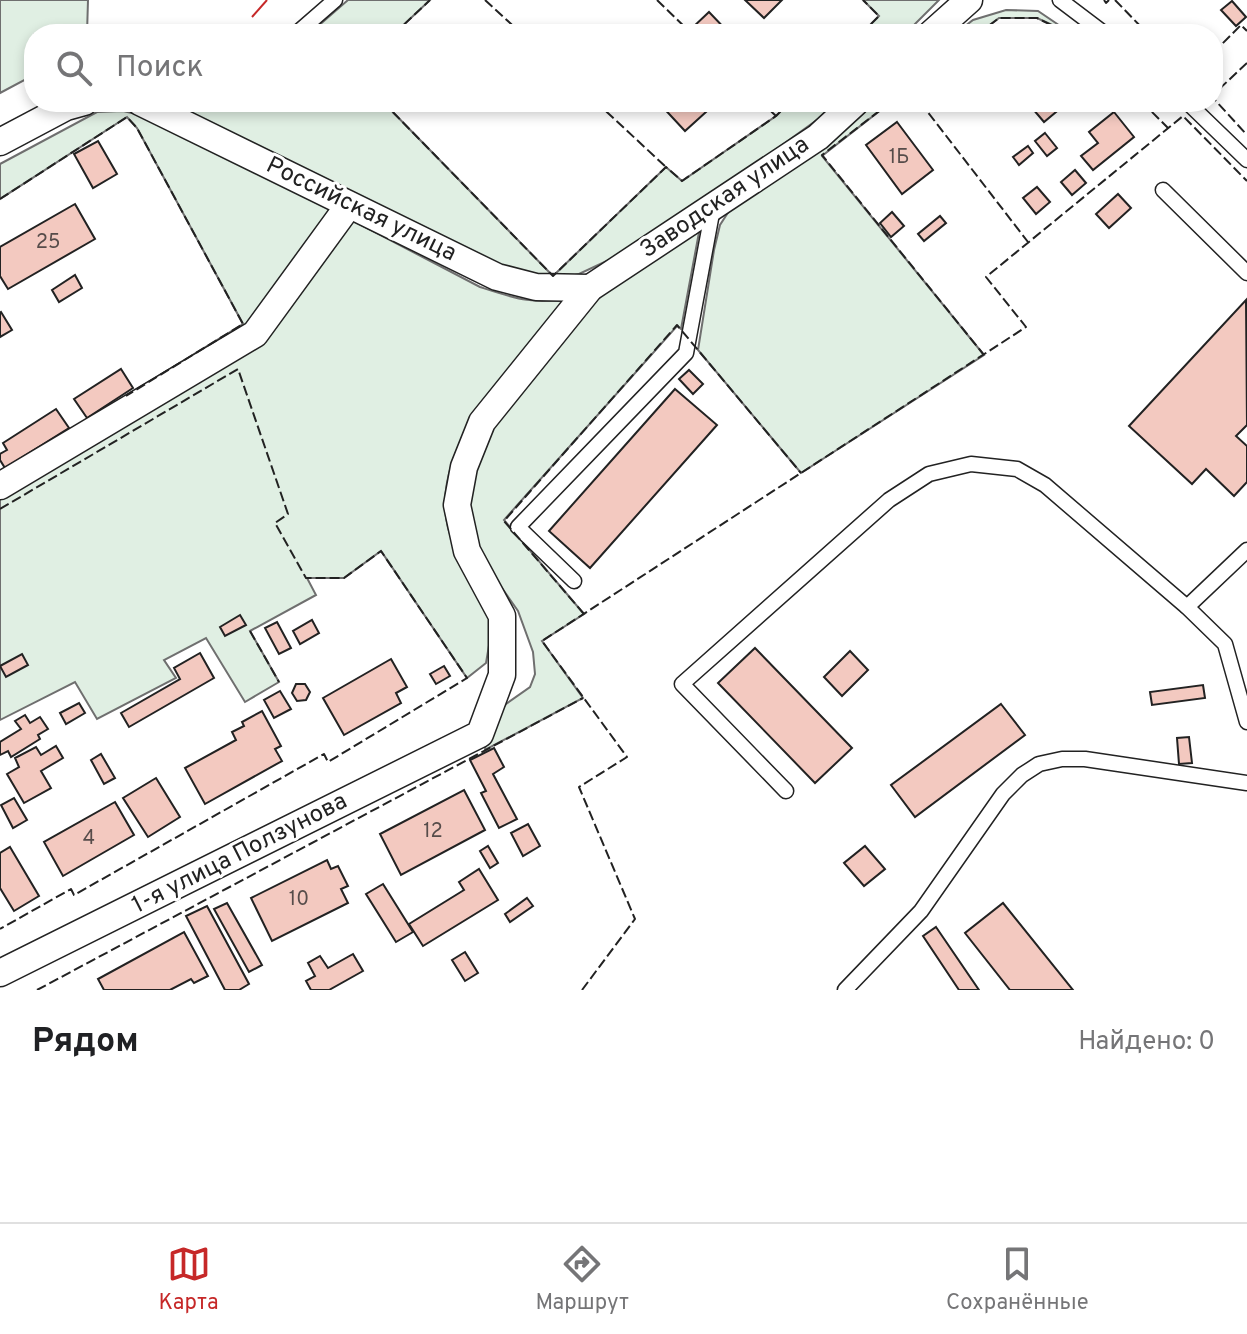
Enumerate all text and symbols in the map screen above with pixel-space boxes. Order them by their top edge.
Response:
search box [24,24,1223,112]
icon: search [52,46,96,90]
text: Поиск [116,50,204,87]
street label: Заводская улица [635,130,815,266]
house number: 1Б [889,145,909,171]
street label: Российская улица [261,151,461,269]
house number: 25 [36,230,60,256]
street label: 1-я улица Ползунова [127,787,353,921]
house number: 12 [423,819,443,845]
house number: 4 [83,826,95,852]
house number: 10 [289,887,309,913]
text: Рядом [32,1021,139,1064]
text: Найдено: 0 [1078,1026,1215,1059]
tab: Карта [158,1242,219,1317]
tab: Маршрут [535,1242,629,1317]
tab: Сохранённые [946,1242,1089,1317]

